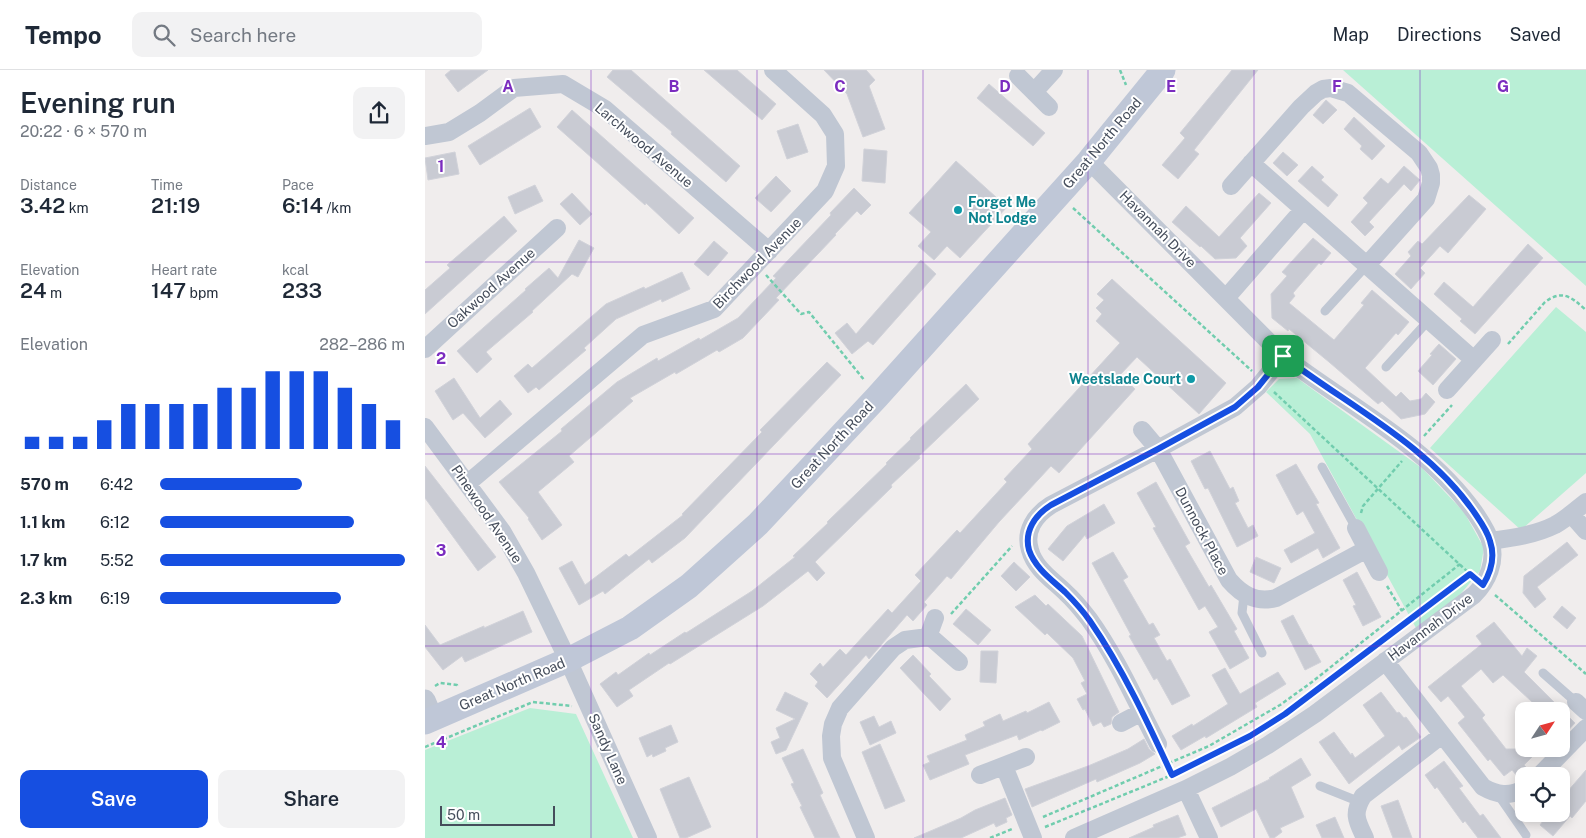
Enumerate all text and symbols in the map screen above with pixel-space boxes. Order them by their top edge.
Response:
search box [132,12,482,57]
text: Tempo [25,21,102,49]
icon: search [150,21,178,49]
text: Search here [190,24,296,46]
text: Map [1332,24,1369,45]
text: Directions [1397,24,1482,45]
text: Saved [1510,24,1561,45]
text: A [502,77,514,96]
text: B [669,77,680,96]
text: C [834,77,846,96]
text: D [999,77,1011,96]
text: E [1166,77,1176,96]
text: F [1332,77,1342,96]
text: G [1497,77,1509,96]
text: Evening run [20,86,176,119]
button: share [353,87,405,139]
street label: Great North Road [1059,94,1145,192]
street label: Larchwood Avenue [592,99,696,191]
text: 20:22 · 6 × 570 m [20,122,147,141]
text: 1 [438,157,444,176]
text: Distance [20,177,77,193]
text: Time [151,177,183,193]
text: Pace [282,177,314,193]
street label: Havannah Drive [1116,187,1200,271]
text: 3.42 [20,193,65,218]
text: 21:19 [151,193,200,218]
text: 6:14 [282,193,323,218]
place label: Forget Me Not Lodge [968,194,1037,226]
text: km [65,200,89,216]
text: /km [323,200,351,216]
marker: Forget Me Not Lodge [952,204,964,216]
street label: Birchwood Avenue [710,214,805,312]
street label: Oakwood Avenue [444,244,538,332]
text: Elevation [20,262,79,278]
text: Heart rate [151,262,217,278]
text: kcal [282,262,309,278]
text: 24 [20,278,46,303]
text: 147 [151,278,186,303]
text: 233 [282,278,322,303]
text: m [46,285,62,301]
text: bpm [186,285,218,301]
text: Elevation [20,335,88,354]
text: 282–286 m [319,335,405,354]
pin [1262,335,1304,377]
icon: arrive [1269,342,1297,370]
text: 2 [436,349,446,368]
place label: Weetslade Court [1069,371,1181,387]
marker: Weetslade Court [1185,373,1197,385]
street label: Great North Road [787,398,877,492]
street label: Pinewood Avenue [448,462,526,566]
text: 570 m [20,475,69,494]
text: 6:42 [100,475,133,494]
street label: Dunnock Place [1172,484,1232,578]
text: 1.1 km [20,513,65,532]
text: 6:12 [100,513,130,532]
text: 3 [436,541,446,560]
text: 1.7 km [20,551,67,570]
text: 5:52 [100,551,134,570]
text: 2.3 km [20,589,72,608]
text: 6:19 [100,589,130,608]
street label: Havannah Drive [1385,590,1475,664]
street label: Great North Road [457,654,567,714]
north arrow [1515,702,1570,758]
map controls [1515,702,1570,822]
street label: Sandy Lane [585,711,631,787]
text: 4 [436,733,447,752]
button: locate [1515,767,1570,822]
button: Save [20,770,208,828]
button: Share [218,770,405,828]
scale bar [440,803,555,826]
text: 50 m [447,807,480,823]

